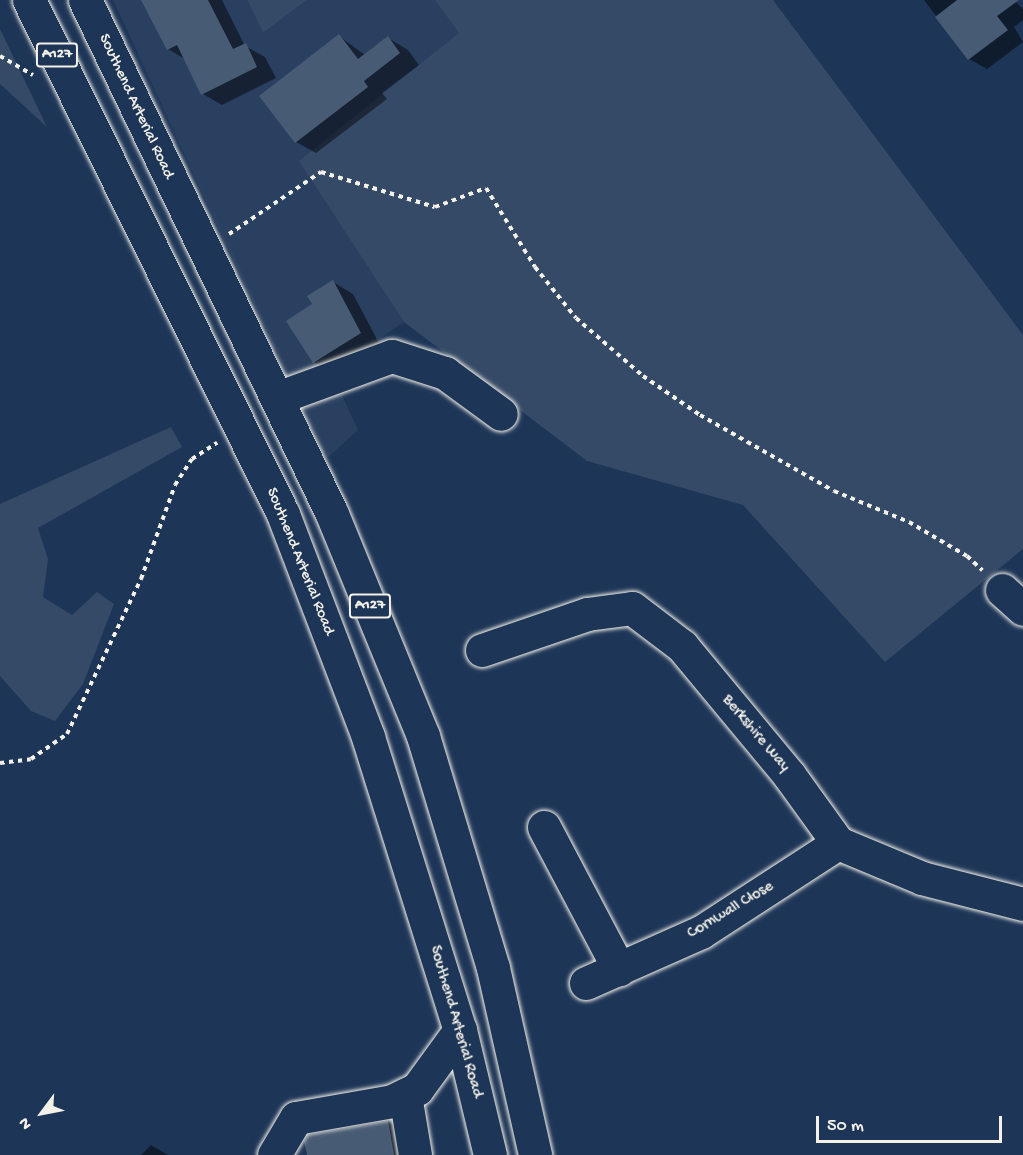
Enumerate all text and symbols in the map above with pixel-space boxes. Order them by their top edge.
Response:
street label: Southend Arterial Road [93,32,177,182]
road number: A127 [34,43,80,67]
street label: Southend Arterial Road [261,485,337,639]
road number: A127 [348,594,392,618]
street label: Berkshire Way [717,691,793,777]
street label: Cornwall Close [684,878,778,944]
street label: Southend Arterial Road [424,944,486,1100]
north arrow [12,1083,72,1143]
scale bar [819,1104,1005,1142]
text: N [15,1113,37,1132]
text: 50 m [827,1116,864,1137]

